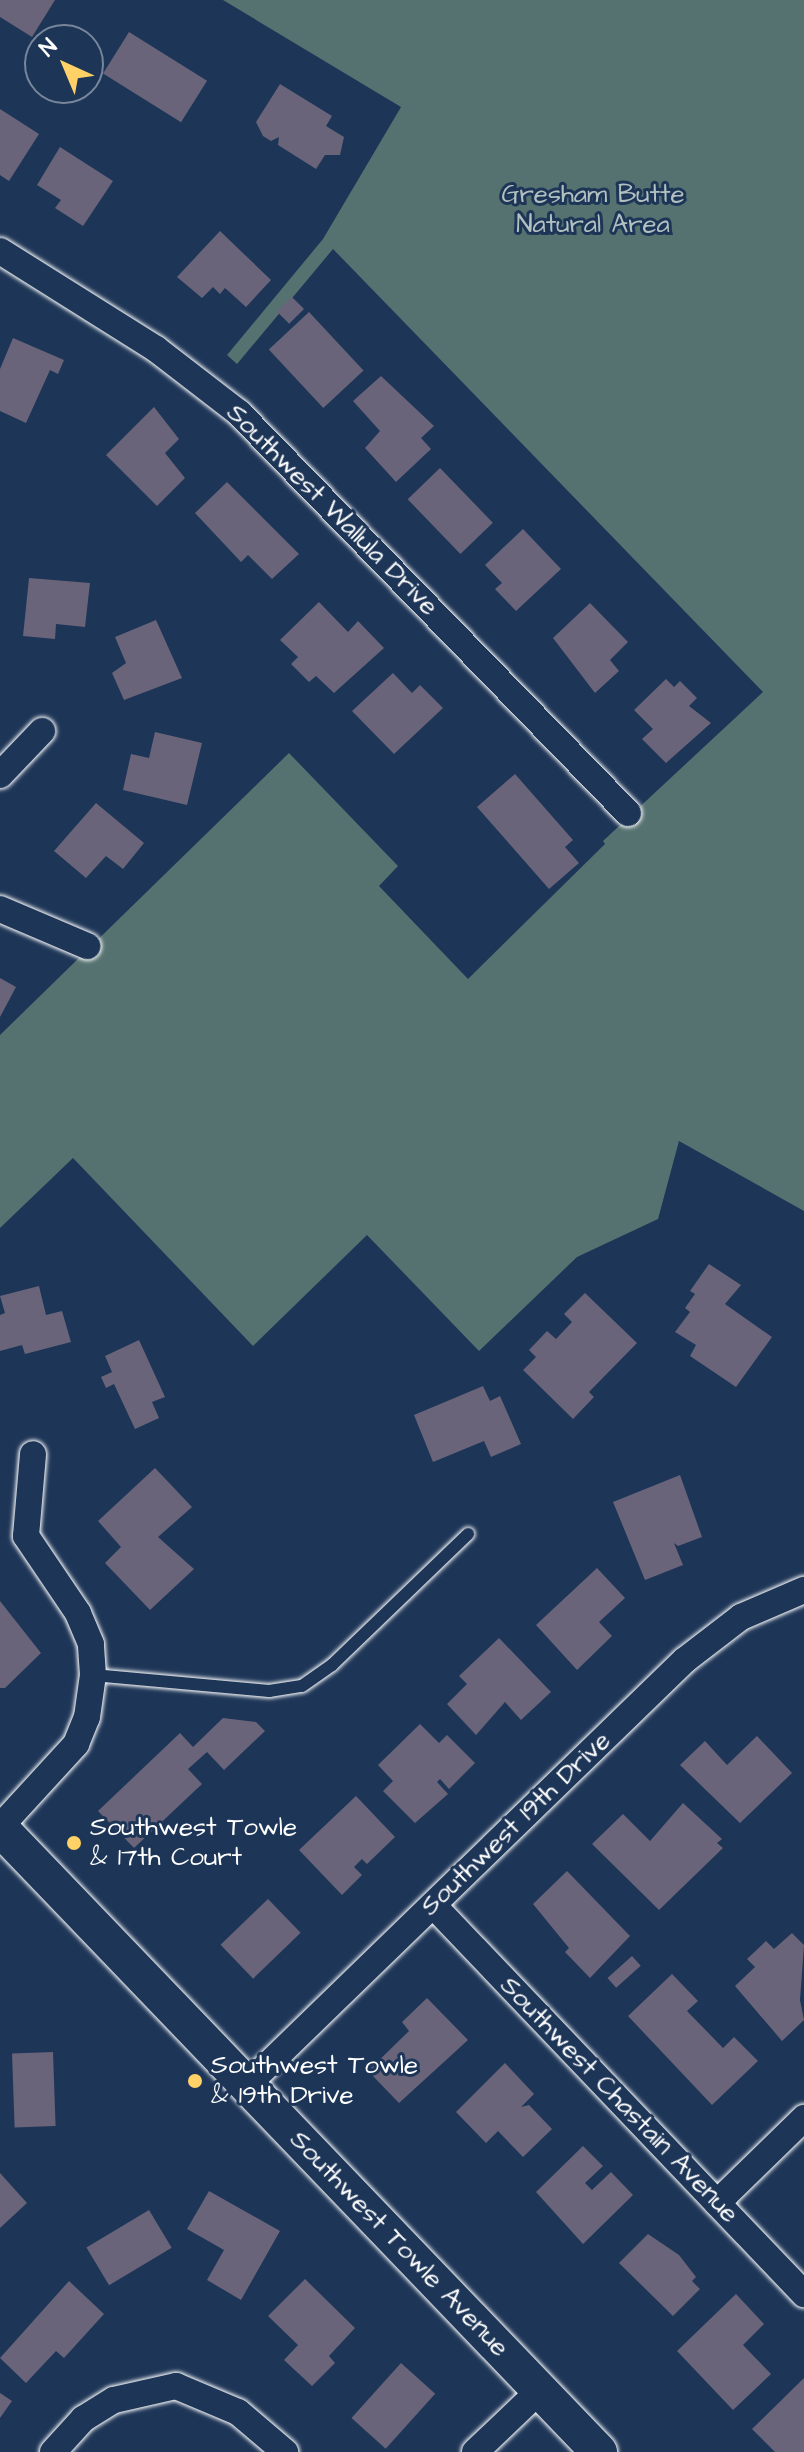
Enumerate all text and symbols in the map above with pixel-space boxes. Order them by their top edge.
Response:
north arrow [24,24,104,104]
text: N [33,32,64,64]
park label: Gresham Butte Natural Area [502,179,684,240]
street label: Southwest Wallula Drive [220,398,444,622]
street label: Southwest 19th Drive [415,1725,617,1923]
place label: Southwest Towle & 17th Court [90,1812,297,1874]
marker: Southwest Towle & 17th Court [65,1834,83,1852]
street label: Southwest Chastain Avenue [493,1970,745,2230]
place label: Southwest Towle & 19th Drive [211,2050,418,2112]
marker: Southwest Towle & 19th Drive [186,2072,204,2090]
street label: Southwest Towle Avenue [283,2125,515,2363]

